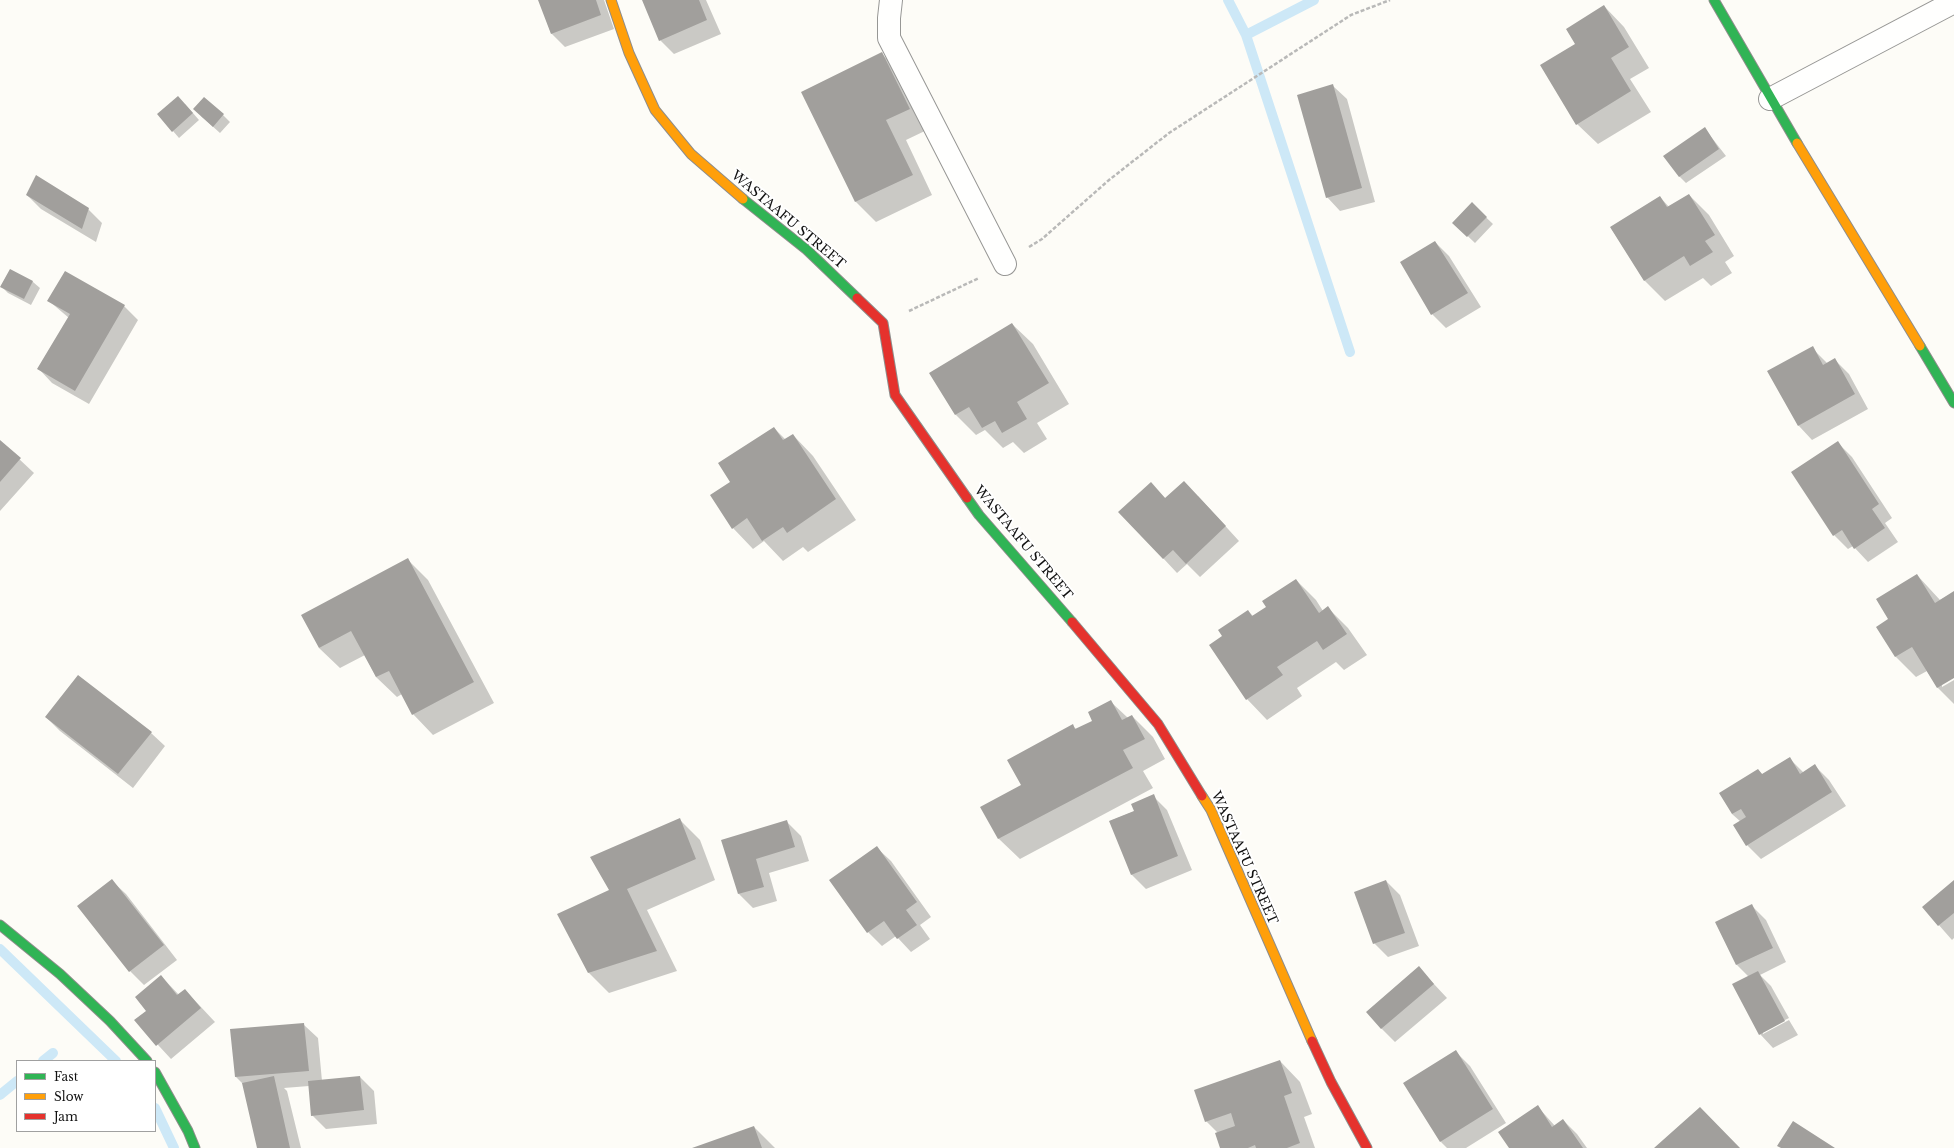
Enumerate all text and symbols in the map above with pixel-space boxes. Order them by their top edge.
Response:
street label: WASTAAFU STREET [728,168,848,272]
street label: WASTAAFU STREET [971,483,1075,603]
street label: WASTAAFU STREET [1208,789,1280,927]
legend [16,1060,156,1132]
text: Fast [54,1069,78,1084]
text: Slow [54,1089,83,1104]
text: Jam [54,1109,78,1124]

